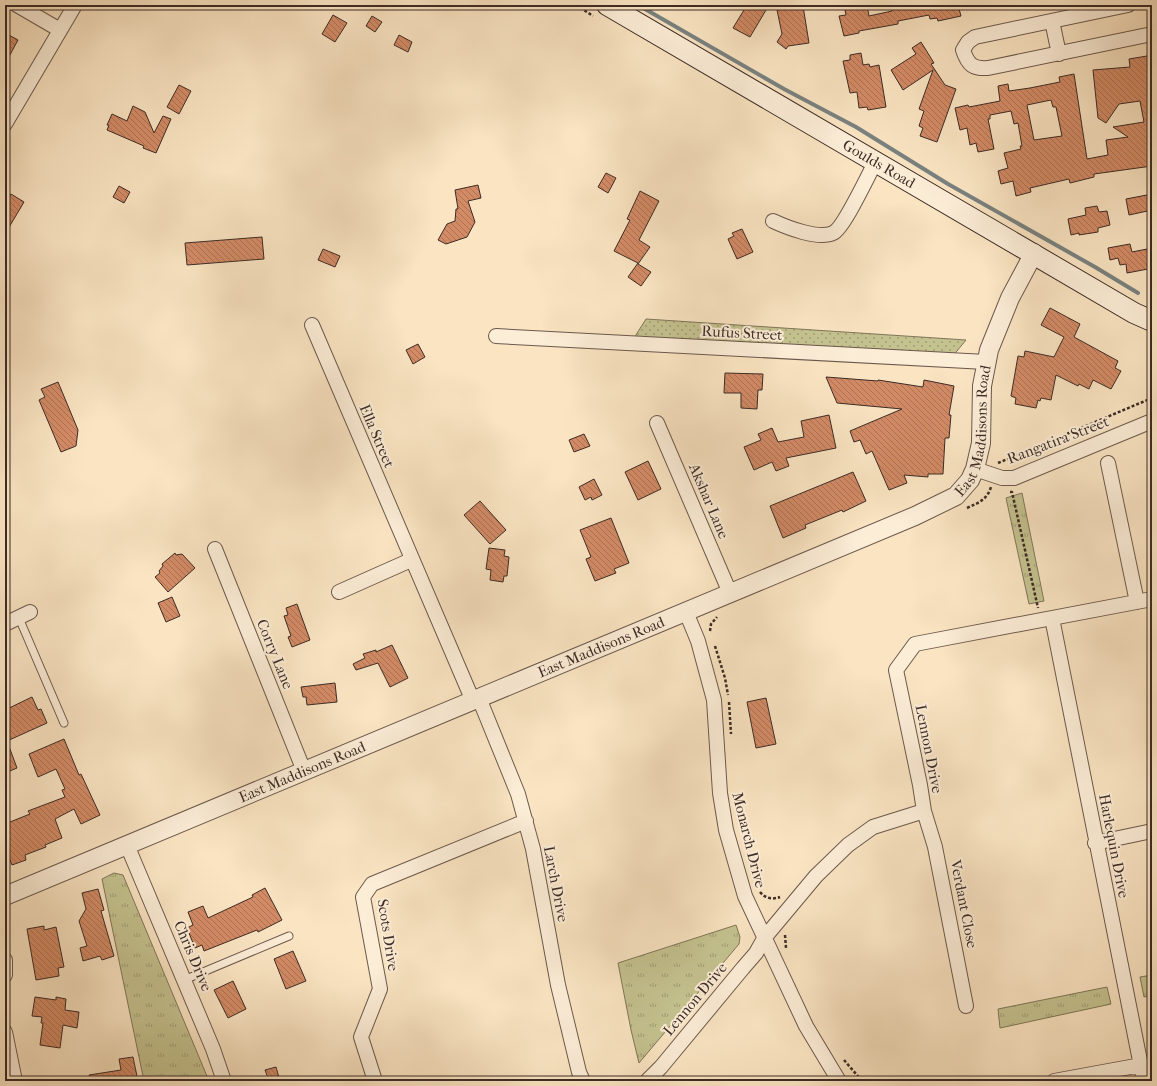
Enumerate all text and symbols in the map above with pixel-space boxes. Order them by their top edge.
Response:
street label: Goulds Road [839,136,919,193]
street label: Rufus Street [701,322,784,344]
street label: East Maddisons Road [951,363,995,500]
street label: Ella Street [356,402,399,471]
street label: Rangatira Street [1005,412,1112,468]
street label: Akshar Lane [685,460,733,542]
street label: East Maddisons Road [535,612,668,682]
street label: Corry Lane [253,616,297,692]
street label: Lennon Drive [912,703,947,795]
street label: East Maddisons Road [236,737,369,806]
street label: Monarch Drive [728,790,770,890]
street label: Harlequin Drive [1095,792,1133,900]
street label: Larch Drive [540,844,572,924]
street label: Verdant Close [946,857,981,950]
street label: Scots Drive [373,898,403,973]
street label: Chris Drive [170,918,216,994]
street label: Lennon Drive [659,958,731,1039]

